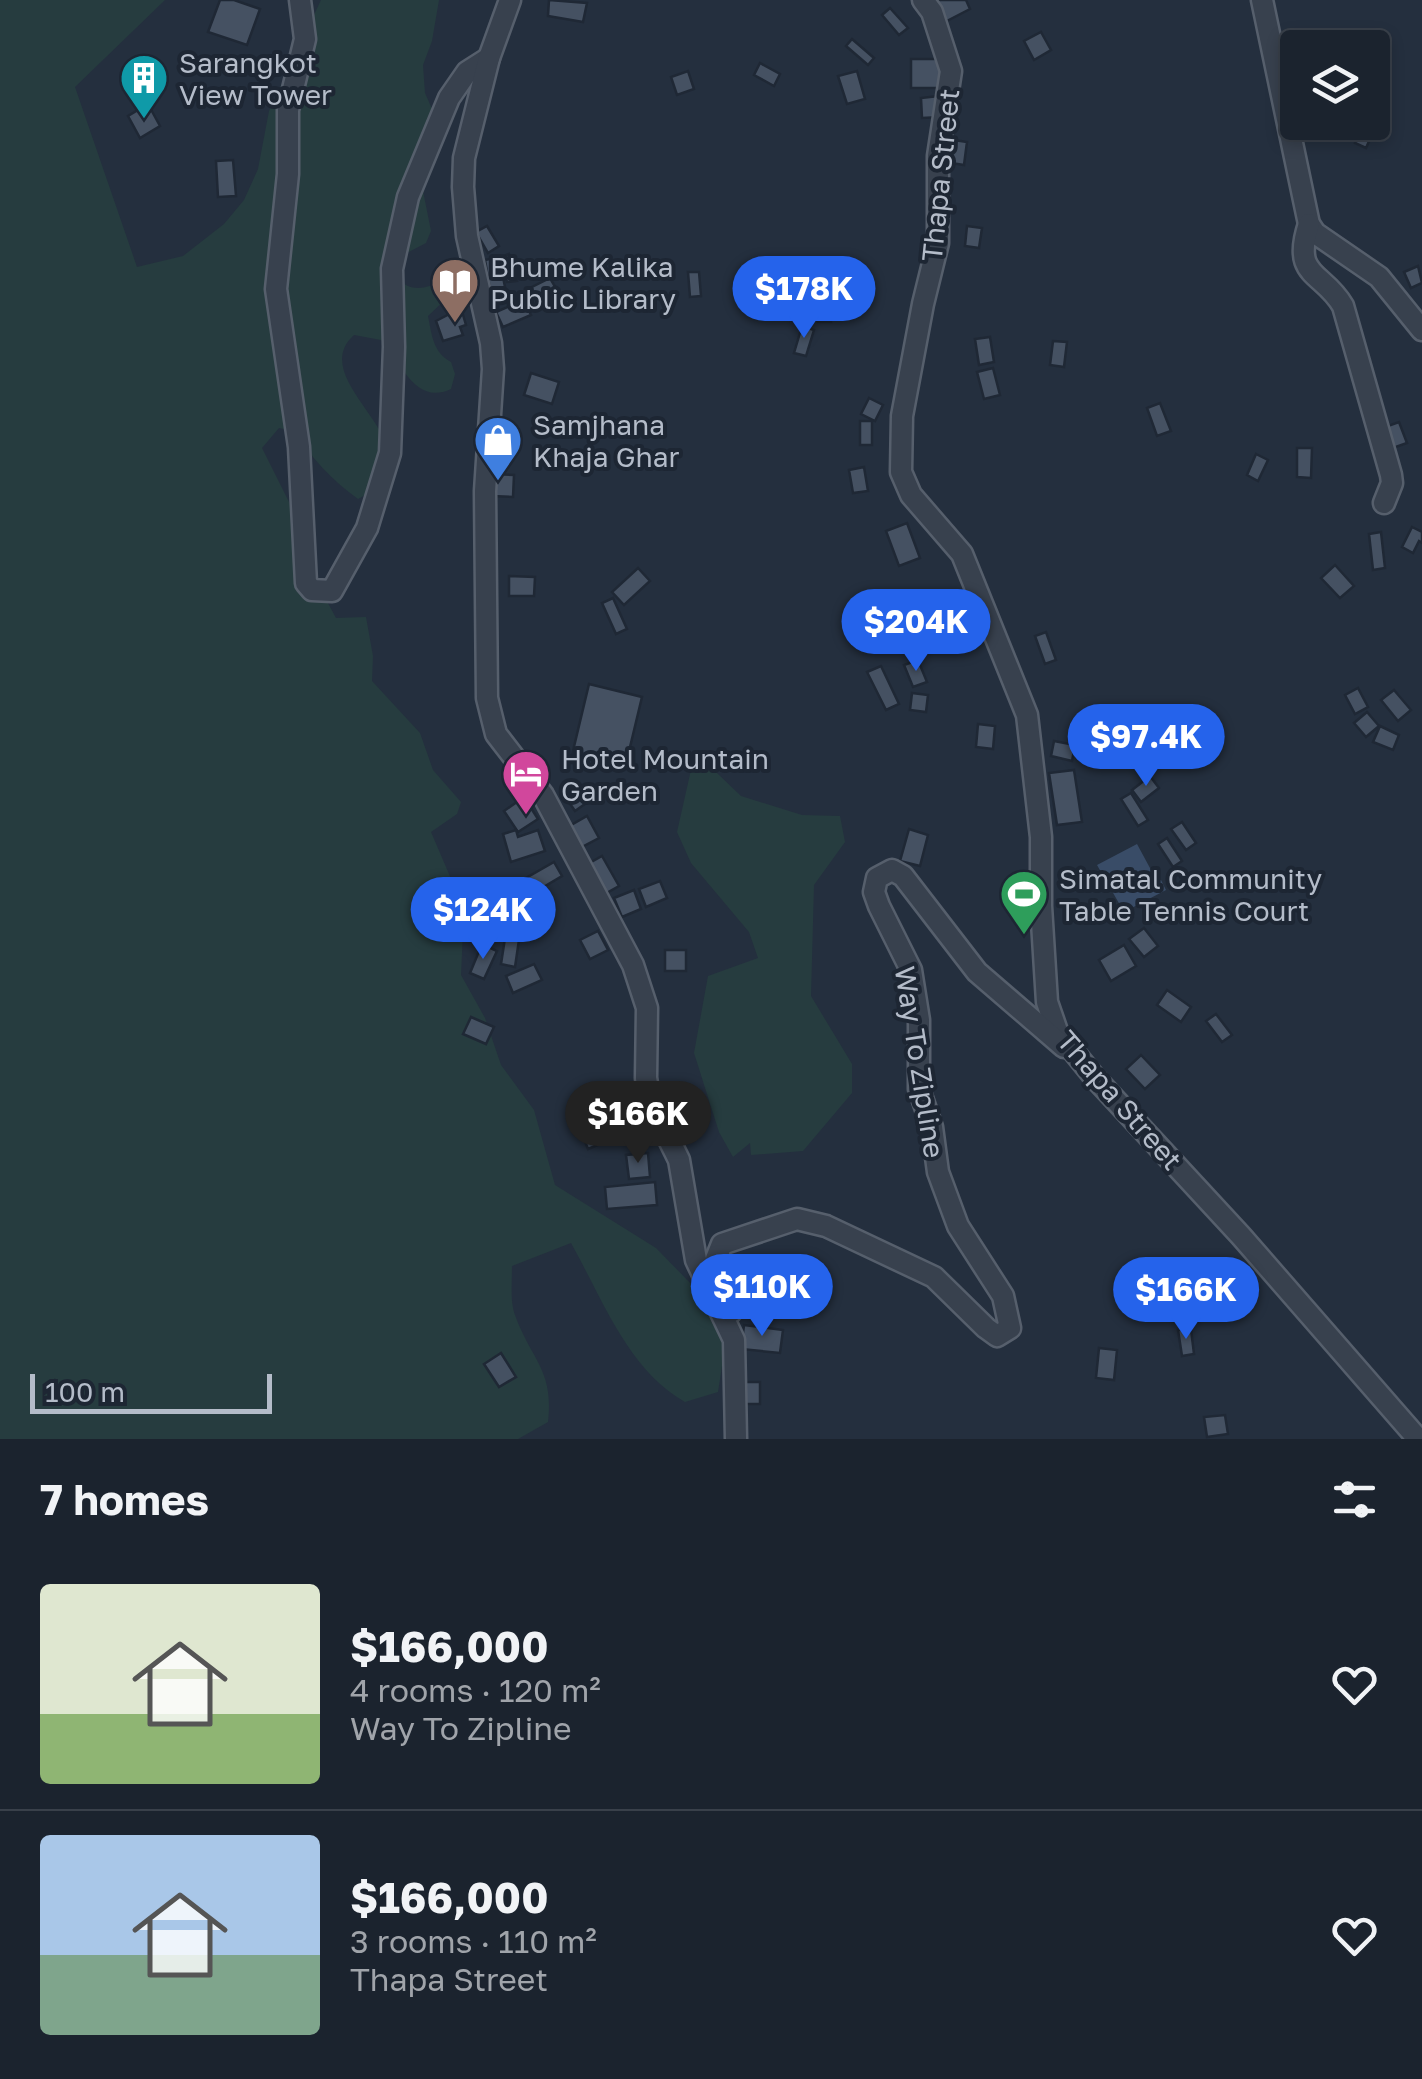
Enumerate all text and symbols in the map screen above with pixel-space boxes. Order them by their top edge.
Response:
map controls [1280,30,1390,140]
button: layers [1280,30,1390,140]
place label: Sarangkot View Tower [179,46,332,111]
building icon: Sarangkot View Tower [118,52,170,120]
street label: Thapa Street [915,87,965,263]
place label: Bhume Kalika Public Library [490,250,676,315]
library icon: Bhume Kalika Public Library [429,256,481,324]
pin: $178K [734,256,874,341]
text: $178K [754,269,854,307]
place label: Samjhana Khaja Ghar [533,408,679,473]
shop icon: Samjhana Khaja Ghar [472,414,524,482]
pin: $204K [846,589,986,674]
text: $204K [864,602,968,640]
pin: $97.4K [1065,704,1227,789]
text: $97.4K [1090,717,1202,755]
place label: Hotel Mountain Garden [561,742,769,807]
hotel icon: Hotel Mountain Garden [500,748,552,816]
place label: Simatal Community Table Tennis Court [1059,862,1323,927]
sports icon: Simatal Community Table Tennis Court [998,868,1050,936]
pin: $124K [413,877,553,962]
text: $124K [433,890,533,928]
street label: Way To Zipline [889,964,951,1160]
street label: Thapa Street [1051,1024,1189,1176]
pin: $166K [568,1081,708,1166]
text: $166K [587,1094,689,1132]
pin: $110K [692,1254,832,1339]
pin: $166K [1116,1257,1256,1342]
text: $110K [713,1267,811,1305]
text: $166K [1135,1270,1237,1308]
scale bar [30,1369,272,1414]
text: 100 m [45,1375,125,1408]
icon: filters [1327,1472,1382,1527]
text: 7 homes [40,1474,209,1524]
text: $166,000 [350,1621,548,1671]
icon: home [120,1624,240,1744]
icon: heart [1327,1657,1382,1712]
text: 4 rooms · 120 m² [350,1671,601,1709]
text: Way To Zipline [350,1709,571,1747]
text: $166,000 [350,1872,548,1922]
icon: home [120,1875,240,1995]
icon: heart [1327,1908,1382,1963]
text: 3 rooms · 110 m² [350,1922,597,1960]
text: Thapa Street [350,1960,548,1998]

